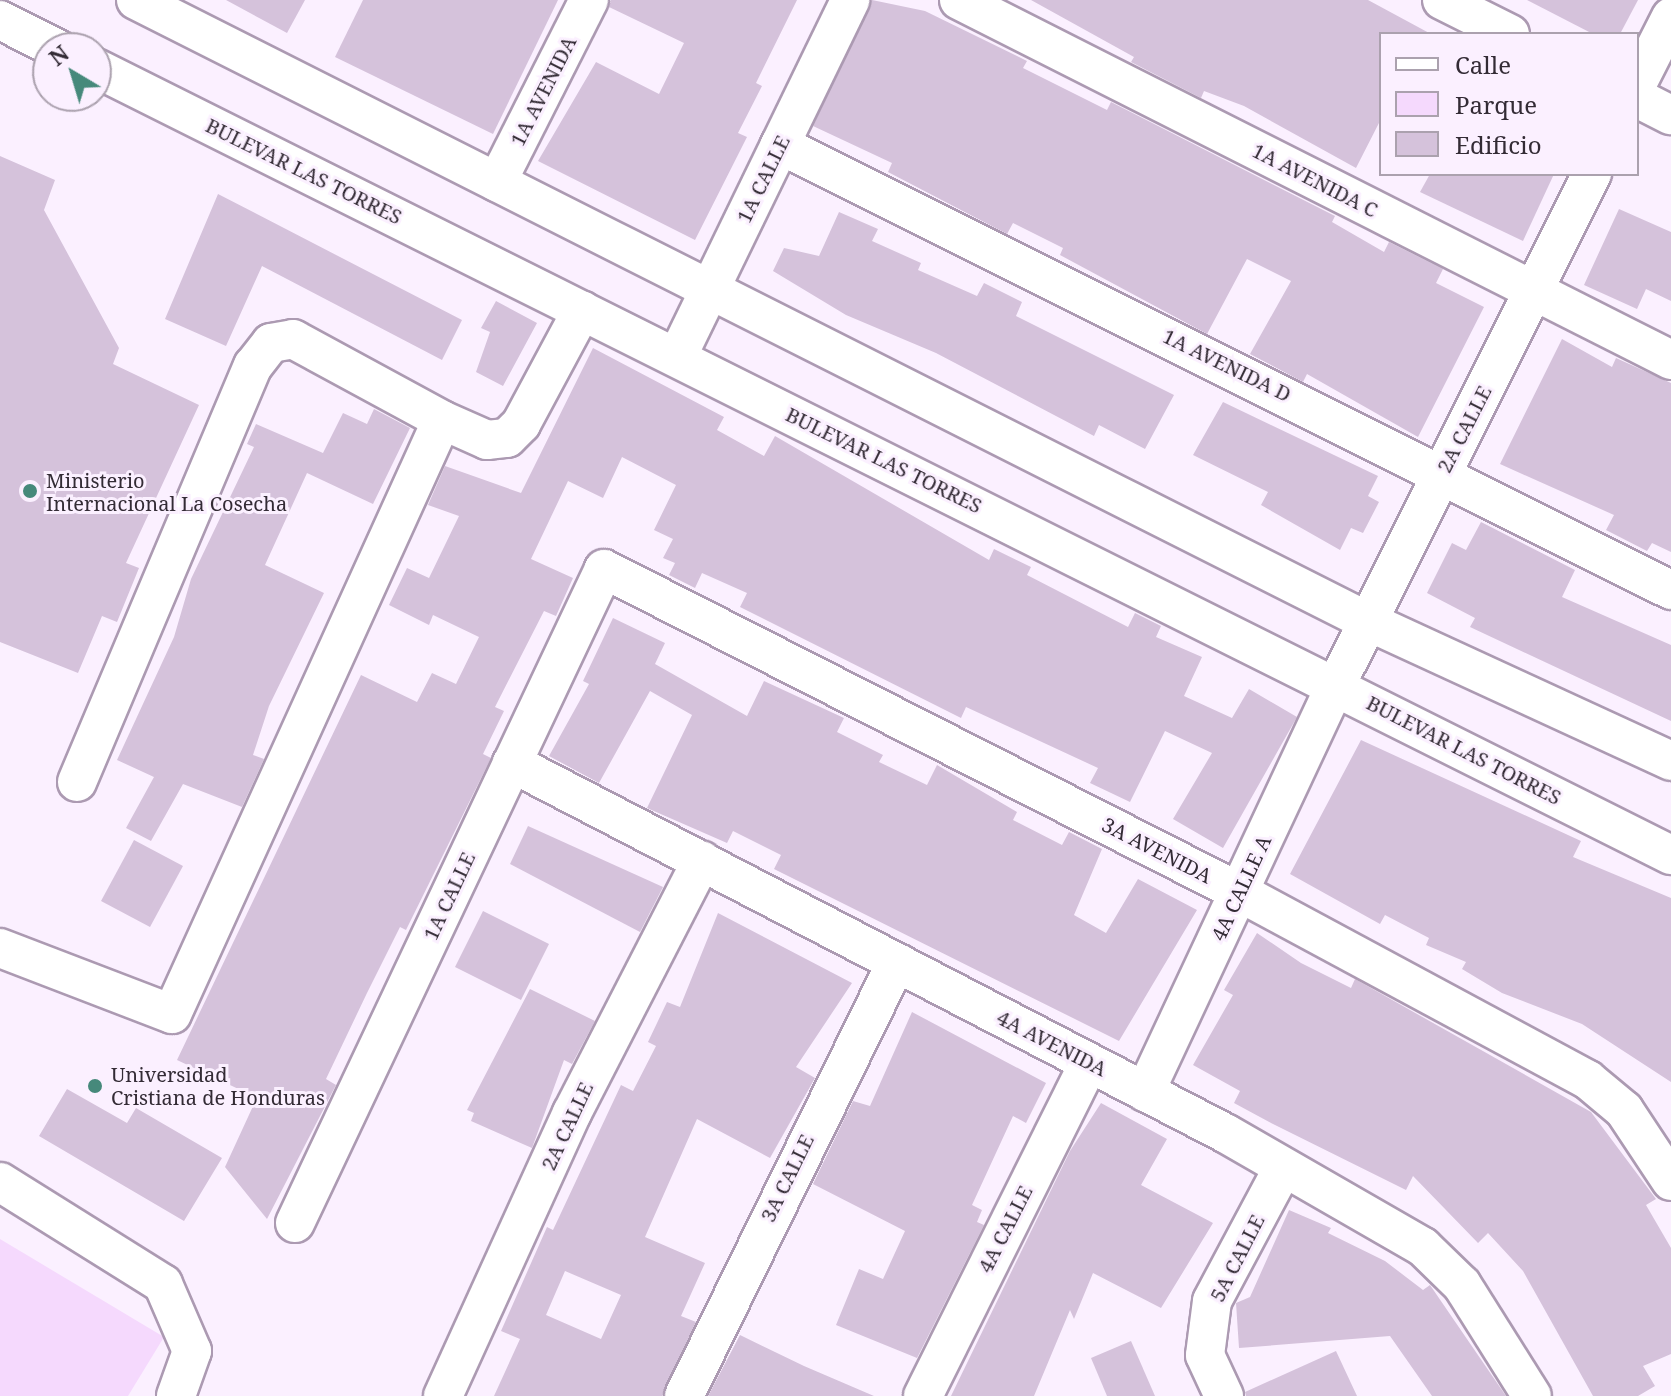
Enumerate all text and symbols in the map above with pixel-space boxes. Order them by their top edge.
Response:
north arrow [32,32,112,112]
street label: 1A AVENIDA [505,32,581,150]
legend [1379,32,1639,176]
text: N [42,38,75,72]
text: Calle [1455,48,1511,81]
text: Parque [1455,88,1537,121]
street label: BULEVAR LAS TORRES [202,113,406,229]
text: Edificio [1455,128,1542,161]
street label: 1A CALLE [732,131,794,227]
street label: 1A AVENIDA C [1248,138,1382,222]
street label: 1A AVENIDA D [1159,324,1295,406]
street label: 2A CALLE [1432,382,1496,476]
street label: BULEVAR LAS TORRES [782,402,986,518]
place label: Ministerio Internacional La Cosecha [46,468,287,515]
marker: Ministerio Internacional La Cosecha [21,482,39,500]
street label: BULEVAR LAS TORRES [1363,690,1565,810]
street label: 3A AVENIDA [1098,812,1216,888]
street label: 4A CALLE A [1206,831,1276,945]
street label: 1A CALLE [418,848,480,944]
street label: 4A AVENIDA [993,1005,1111,1081]
place label: Universidad Cristiana de Honduras [111,1062,325,1109]
marker: Universidad Cristiana de Honduras [86,1077,104,1095]
street label: 2A CALLE [536,1078,598,1174]
street label: 3A CALLE [756,1130,818,1226]
street label: 4A CALLE [973,1182,1037,1276]
street label: 5A CALLE [1205,1211,1269,1305]

